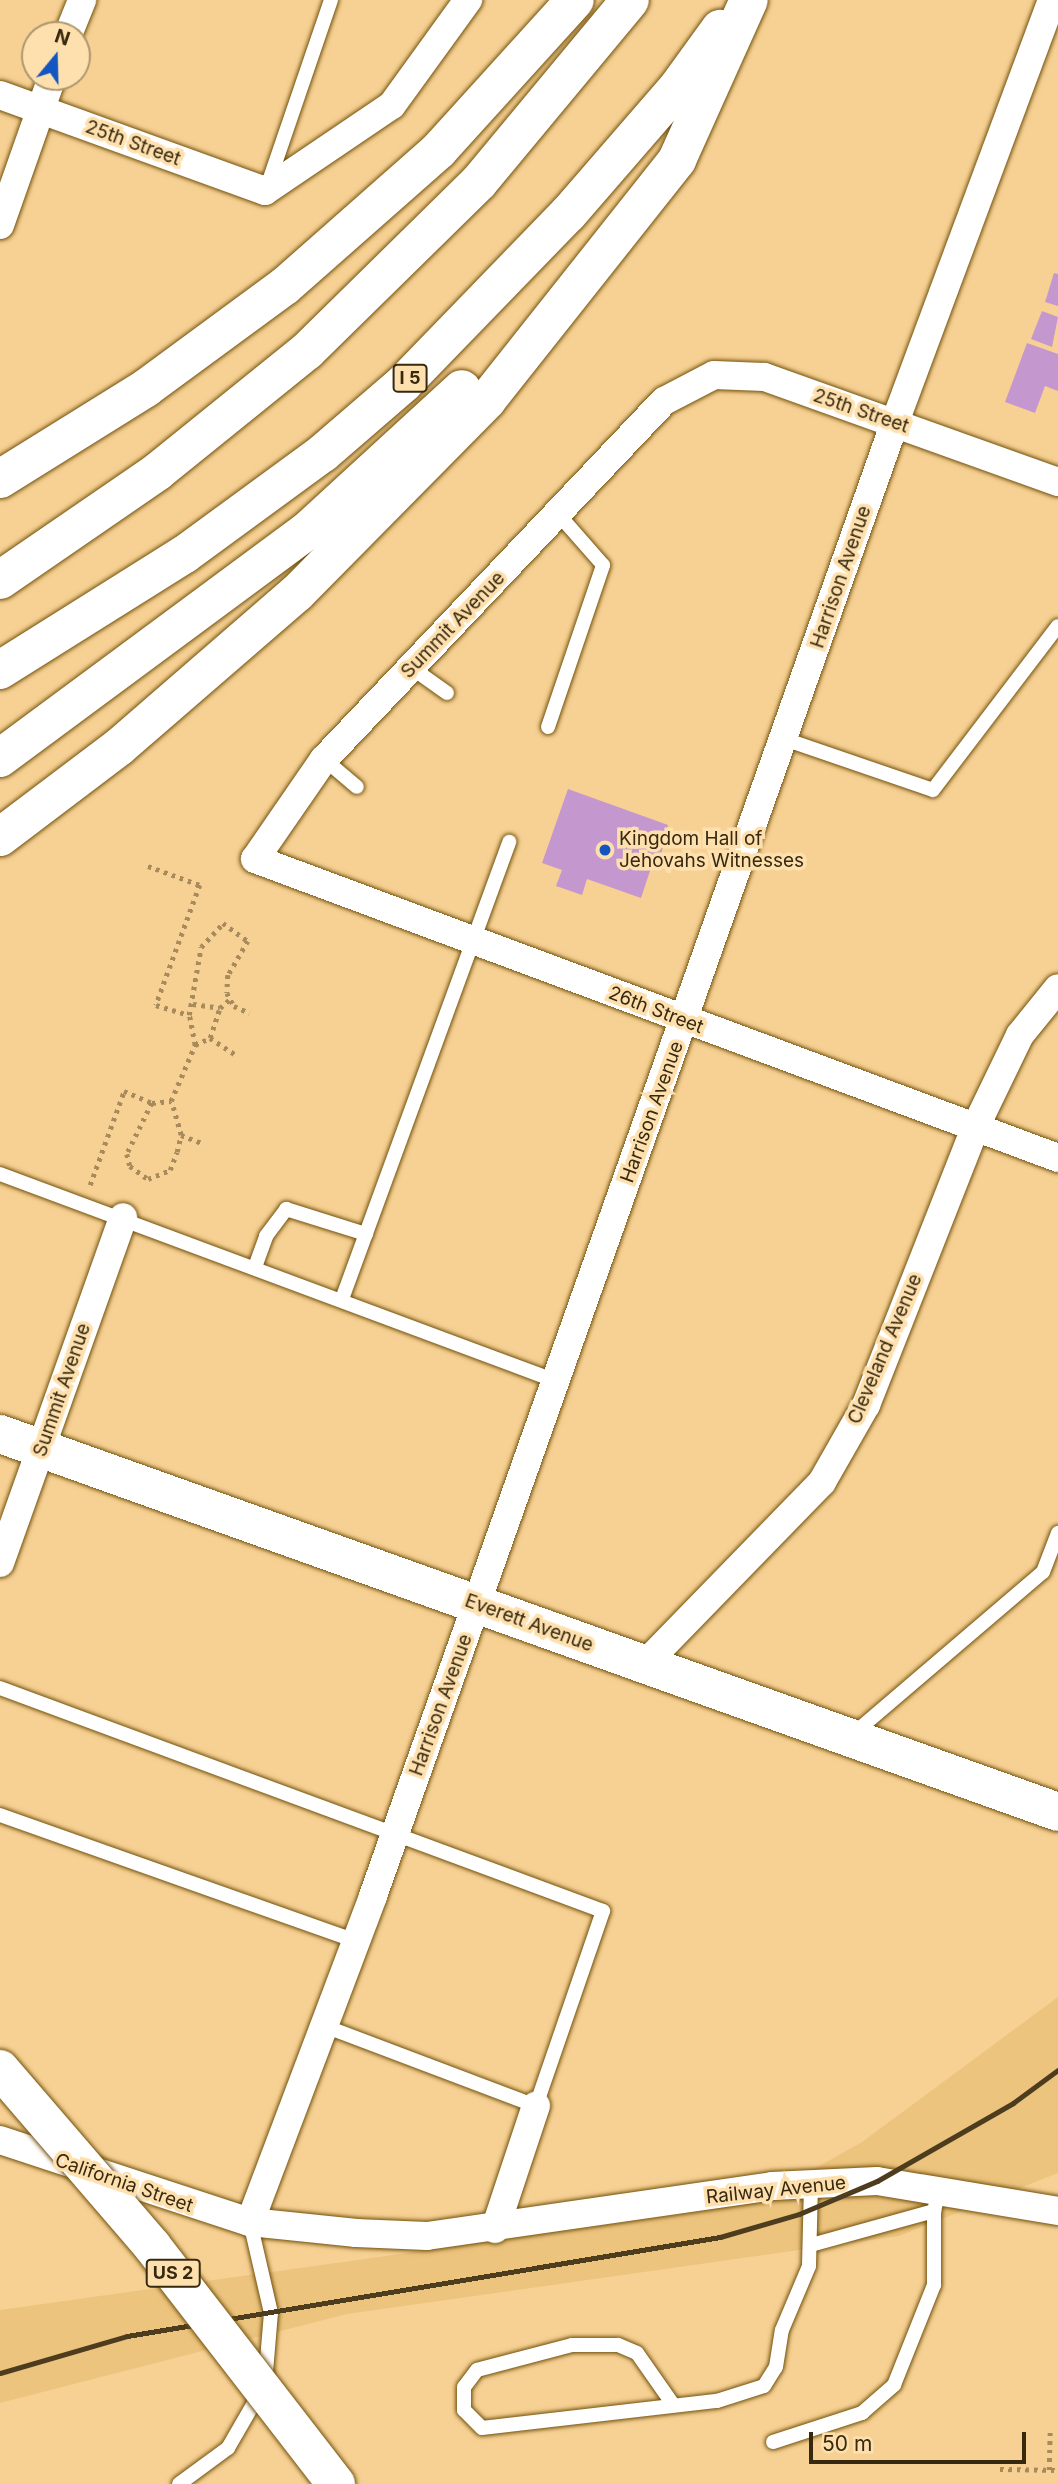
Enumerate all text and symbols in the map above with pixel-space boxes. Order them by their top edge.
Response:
north arrow [21,21,91,91]
text: N [52,24,73,51]
street label: 25th Street [82,115,184,171]
road number: I 5 [392,364,428,392]
street label: 25th Street [810,384,912,438]
street label: Harrison Avenue [806,503,876,651]
street label: Summit Avenue [396,567,510,683]
place label: Kingdom Hall of Jehovahs Witnesses [619,828,804,872]
marker: Kingdom Hall of Jehovahs Witnesses [597,842,613,858]
street label: 26th Street [605,981,707,1039]
street label: Harrison Avenue [616,1038,688,1186]
street label: Cleveland Avenue [843,1271,927,1427]
street label: Summit Avenue [28,1320,96,1460]
street label: Everett Avenue [462,1589,596,1657]
street label: Harrison Avenue [405,1631,477,1779]
street label: California Street [52,2149,196,2217]
street label: Railway Avenue [705,2171,847,2209]
road number: US 2 [145,2258,201,2288]
scale bar [813,2418,1030,2462]
text: 50 m [822,2431,872,2456]

